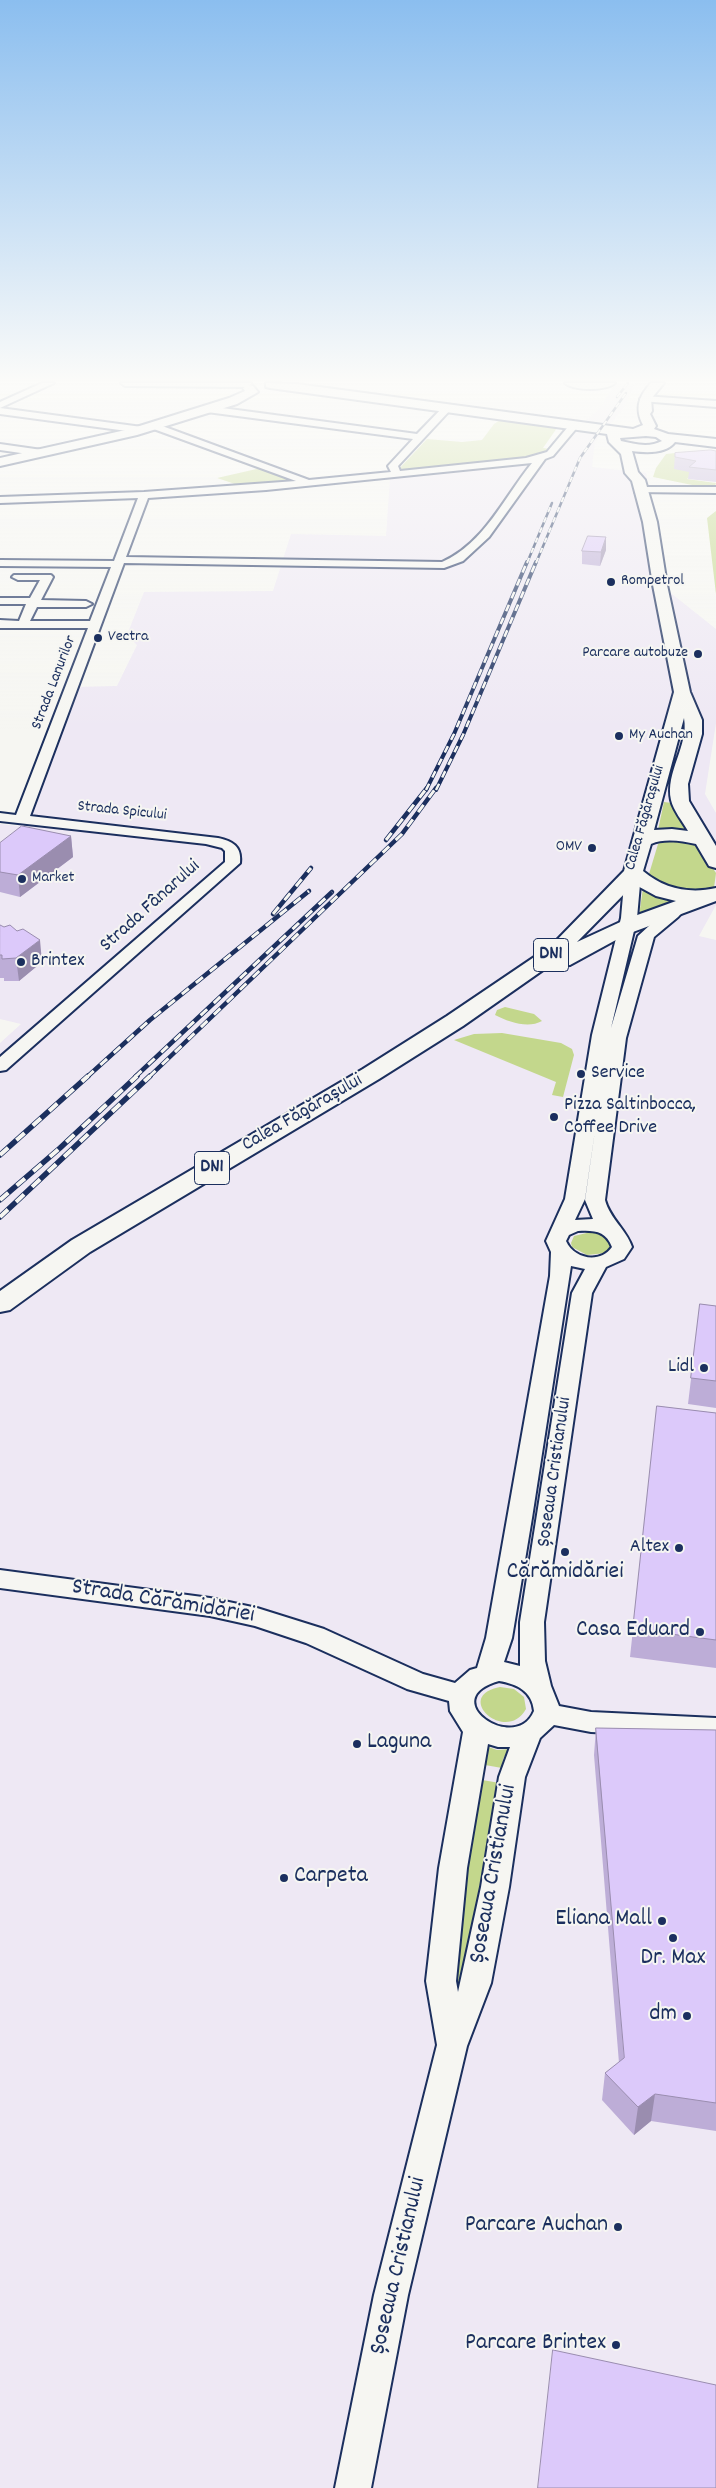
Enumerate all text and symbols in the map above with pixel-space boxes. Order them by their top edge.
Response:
place label: Rompetrol [621,572,684,592]
marker: Rompetrol [605,576,617,588]
place label: Vectra [108,628,149,648]
marker: Vectra [92,632,104,644]
street label: Strada Lanurilor [28,633,82,733]
place label: Parcare autobuze [582,644,688,664]
marker: Parcare autobuze [692,648,704,660]
place label: My Auchan [629,726,693,746]
marker: My Auchan [613,730,625,742]
street label: Calea Făgărașului [622,763,670,873]
street label: Strada Spicului [77,798,167,826]
place label: OMV [556,838,582,858]
marker: OMV [586,842,598,854]
street label: Strada Fânarului [96,856,206,958]
place label: Market [32,869,74,889]
marker: Market [16,873,28,885]
road number: DN1 [534,938,568,972]
place label: Brintex [31,950,84,974]
marker: Brintex [15,956,27,968]
place label: Service [591,1062,645,1086]
marker: Service [575,1068,587,1080]
street label: Calea Făgărașului [238,1070,368,1158]
place label: Pizza Saltinbocca, Coffee Drive [564,1094,696,1141]
marker: Pizza Saltinbocca, Coffee Drive [548,1111,560,1123]
road number: DN1 [194,1152,230,1184]
place label: Lidl [668,1356,694,1380]
marker: Lidl [698,1362,710,1374]
street label: Șoseaua Cristianului [534,1396,578,1548]
place label: Altex [630,1536,669,1560]
marker: Altex [673,1542,685,1554]
marker: Cărămidăriei [559,1546,571,1558]
place label: Cărămidăriei [506,1560,624,1588]
street label: Strada Cărămidăriei [70,1574,256,1632]
place label: Casa Eduard [576,1618,690,1646]
marker: Casa Eduard [694,1626,706,1638]
place label: Laguna [367,1730,431,1758]
marker: Laguna [351,1738,363,1750]
street label: Șoseaua Cristianului [465,1782,525,1966]
place label: Carpeta [294,1864,368,1892]
marker: Carpeta [278,1872,290,1884]
place label: Eliana Mall [555,1907,652,1935]
marker: Eliana Mall [656,1915,668,1927]
marker: Dr. Max [667,1932,679,1944]
place label: Dr. Max [641,1946,705,1974]
place label: dm [649,2002,677,2030]
marker: dm [681,2010,693,2022]
street label: Șoseaua Cristianului [366,2174,434,2358]
place label: Parcare Auchan [465,2213,608,2241]
marker: Parcare Auchan [612,2221,624,2233]
place label: Parcare Brintex [465,2331,606,2359]
marker: Parcare Brintex [610,2339,622,2351]

